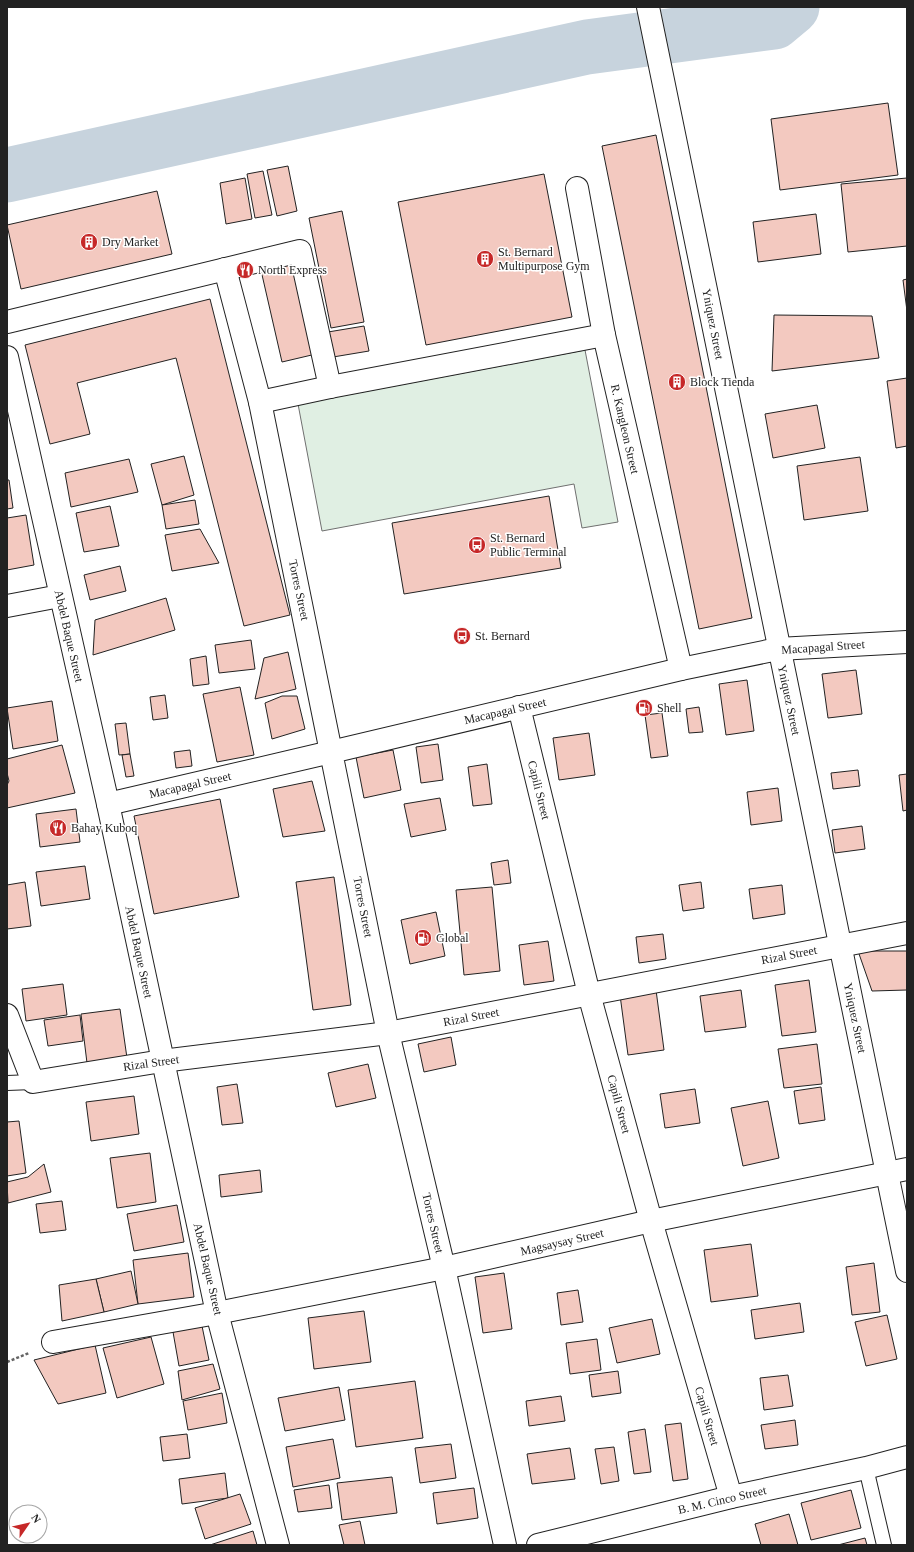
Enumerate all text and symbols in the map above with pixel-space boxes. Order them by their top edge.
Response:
building icon: Dry Market [79,232,99,252]
place label: Dry Market [102,235,159,249]
place label: St. Bernard Multipurpose Gym [498,245,590,273]
building icon: St. Bernard Multipurpose Gym [475,249,495,269]
restaurant icon: North Express [235,260,255,280]
place label: North Express [258,263,327,277]
street label: Yniquez Street [699,287,727,361]
building icon: Block Tienda [667,372,687,392]
place label: Block Tienda [690,375,755,389]
street label: R. Kangleon Street [608,383,642,476]
place label: St. Bernard Public Terminal [490,531,567,559]
bus stop icon: St. Bernard Public Terminal [467,535,487,555]
street label: Torres Street [286,558,312,622]
street label: Abdel Baque Street [52,589,87,684]
bus stop icon: St. Bernard [452,626,472,646]
place label: St. Bernard [475,629,530,643]
street label: Macapagal Street [781,637,866,657]
street label: Yniquez Street [775,663,803,737]
street label: Macapagal Street [463,695,548,727]
fuel station icon: Shell [634,698,654,718]
place label: Shell [657,701,682,715]
street label: Capili Street [525,759,553,822]
street label: Macapagal Street [148,769,233,801]
restaurant icon: Bahay Kuboq [48,818,68,838]
place label: Bahay Kuboq [71,821,137,835]
street label: Torres Street [350,875,376,939]
street label: Abdel Baque Street [122,905,156,1000]
fuel station icon: Global [413,928,433,948]
place label: Global [436,931,469,945]
street label: Rizal Street [760,943,819,967]
street label: Yniquez Street [841,981,869,1055]
street label: Rizal Street [442,1005,501,1029]
street label: Rizal Street [122,1052,181,1074]
street label: Capili Street [604,1073,634,1136]
street label: Torres Street [419,1191,447,1255]
street label: Abdel Baque Street [191,1222,226,1317]
street label: Magsaysay Street [519,1225,606,1258]
street label: Capili Street [692,1385,722,1448]
street label: B. M. Cinco Street [676,1483,768,1517]
north arrow [8,1504,48,1544]
text: N [29,1512,44,1525]

